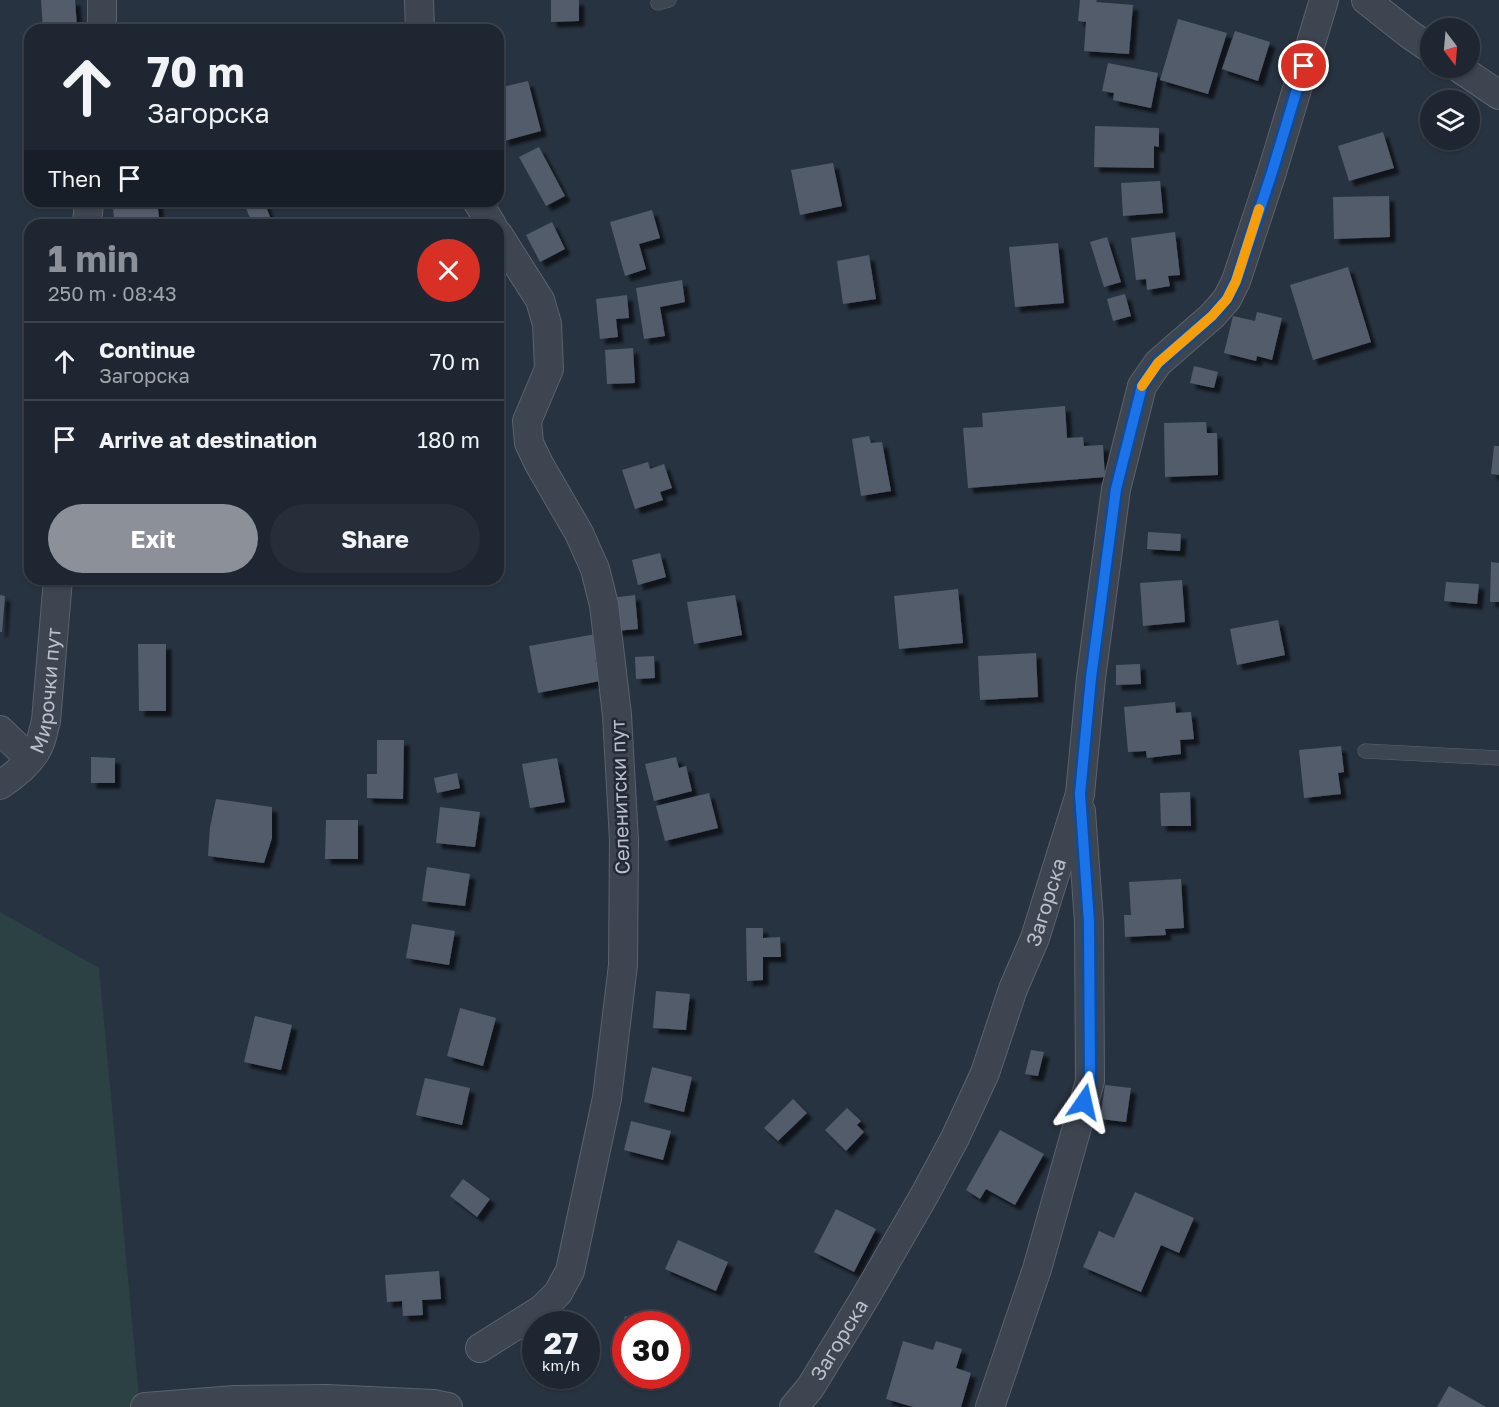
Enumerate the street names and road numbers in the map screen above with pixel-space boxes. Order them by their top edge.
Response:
street label: Мирочки пут [24,626,65,757]
street label: Селенитски пут [604,719,634,875]
street label: Загорска [1020,855,1070,950]
street label: Загорска [804,1294,872,1385]

